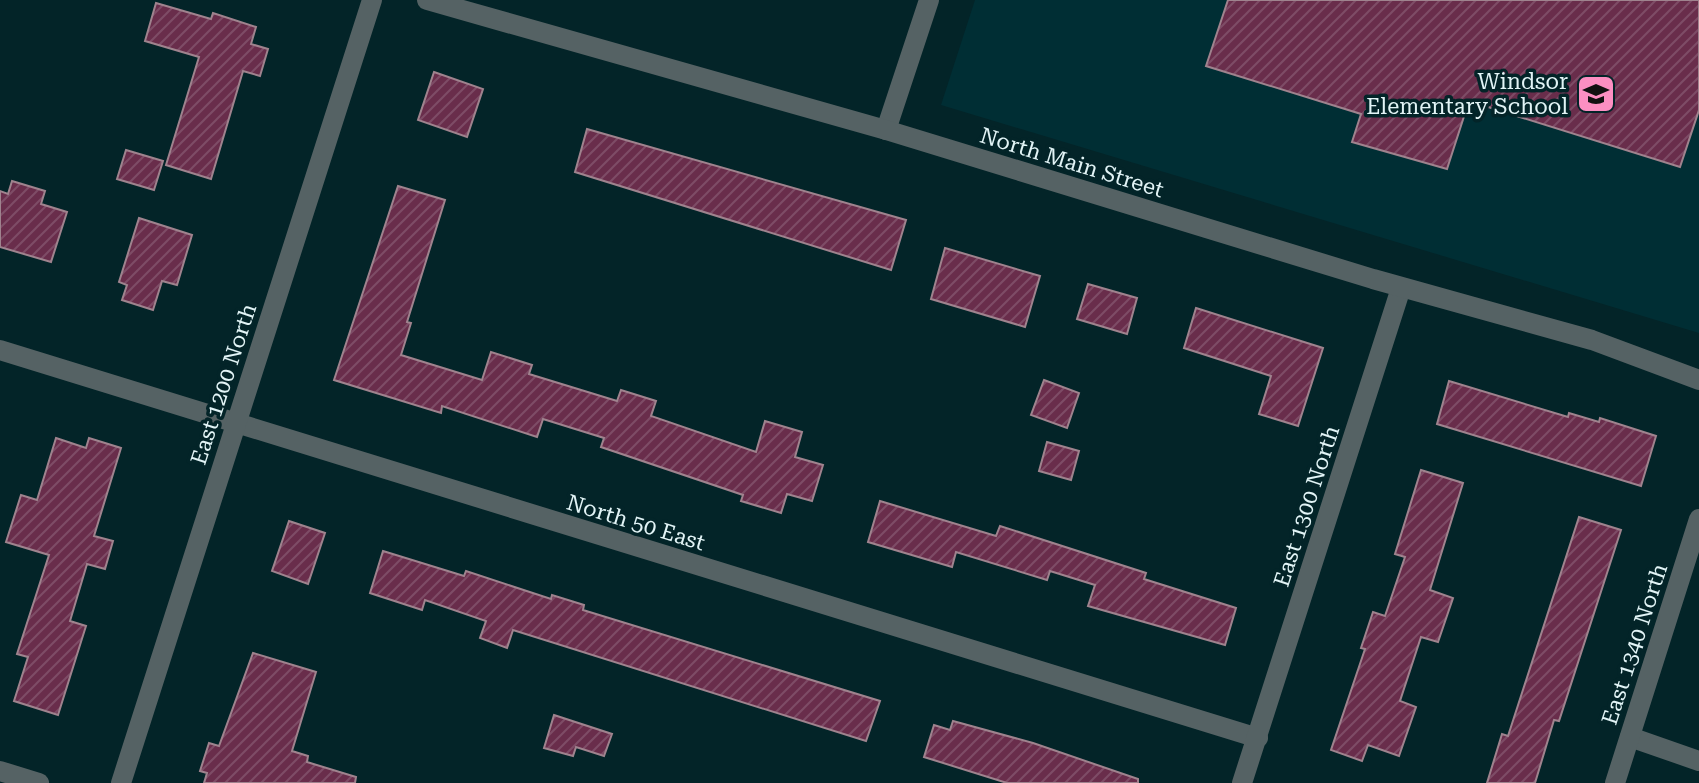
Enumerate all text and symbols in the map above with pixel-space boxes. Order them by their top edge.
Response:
place label: Windsor Elementary School [1366,69,1568,119]
school or university icon: Windsor Elementary School [1575,73,1617,115]
street label: North Main Street [977,123,1167,202]
street label: East 1200 North [186,300,261,468]
street label: East 1300 North [1269,422,1344,590]
street label: North 50 East [564,490,708,555]
street label: East 1340 North [1597,560,1672,728]

